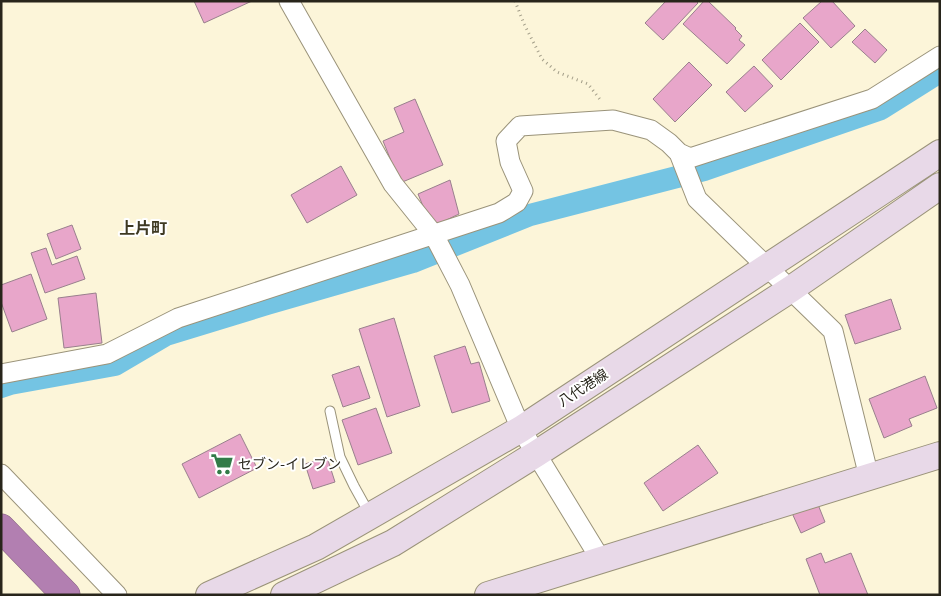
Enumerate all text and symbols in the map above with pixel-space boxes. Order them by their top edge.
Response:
district label: 上片町 [119,220,167,239]
street label: 八代港線 [555,366,611,410]
supermarket icon: セブン-イレブン [209,451,235,477]
place label: セブン-イレブン [238,456,341,473]

